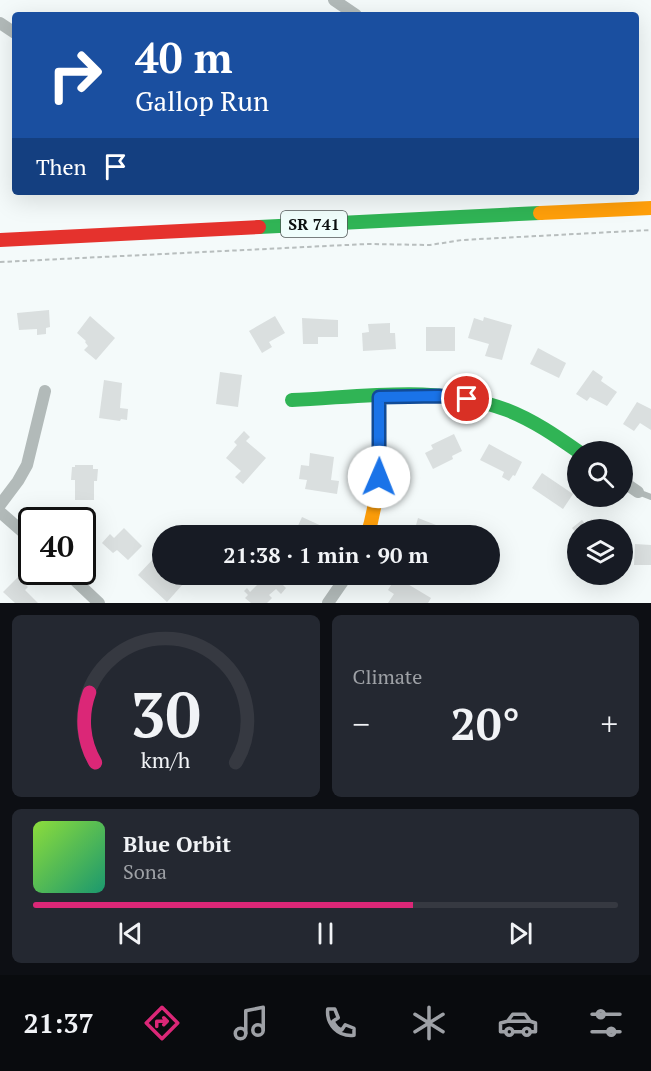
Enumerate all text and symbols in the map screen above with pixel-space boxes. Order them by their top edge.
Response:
text: 40 m [135,29,233,85]
icon: right [36,36,114,114]
text: Gallop Run [135,83,269,119]
icon: arrive [99,150,132,183]
text: Then [36,152,87,181]
road number: SR 741 [281,211,347,237]
pin [441,373,492,424]
icon: arrive [450,382,483,415]
map controls [567,441,633,585]
button: search [567,441,633,507]
position arrow [347,445,411,509]
speed limit sign: 40 [18,507,96,585]
button: layers [567,519,633,585]
text: 21:38 · 1 min · 90 m [223,540,429,569]
text: Climate [353,663,422,690]
text: 30 [130,672,201,755]
text: 20° [451,693,520,753]
text: − [353,702,370,745]
text: + [600,702,618,745]
text: km/h [141,746,191,774]
text: Blue Orbit [123,829,231,858]
text: Sona [123,858,167,885]
icon: previous [114,917,147,950]
icon: pause [309,917,342,950]
icon: next [504,917,537,950]
icon: directions [141,1002,183,1044]
icon: music [230,1002,272,1044]
icon: phone [319,1002,361,1044]
icon: climate [408,1002,450,1044]
icon: car [497,1002,539,1044]
icon: filters [585,1002,627,1044]
text: 21:37 [23,1005,94,1041]

